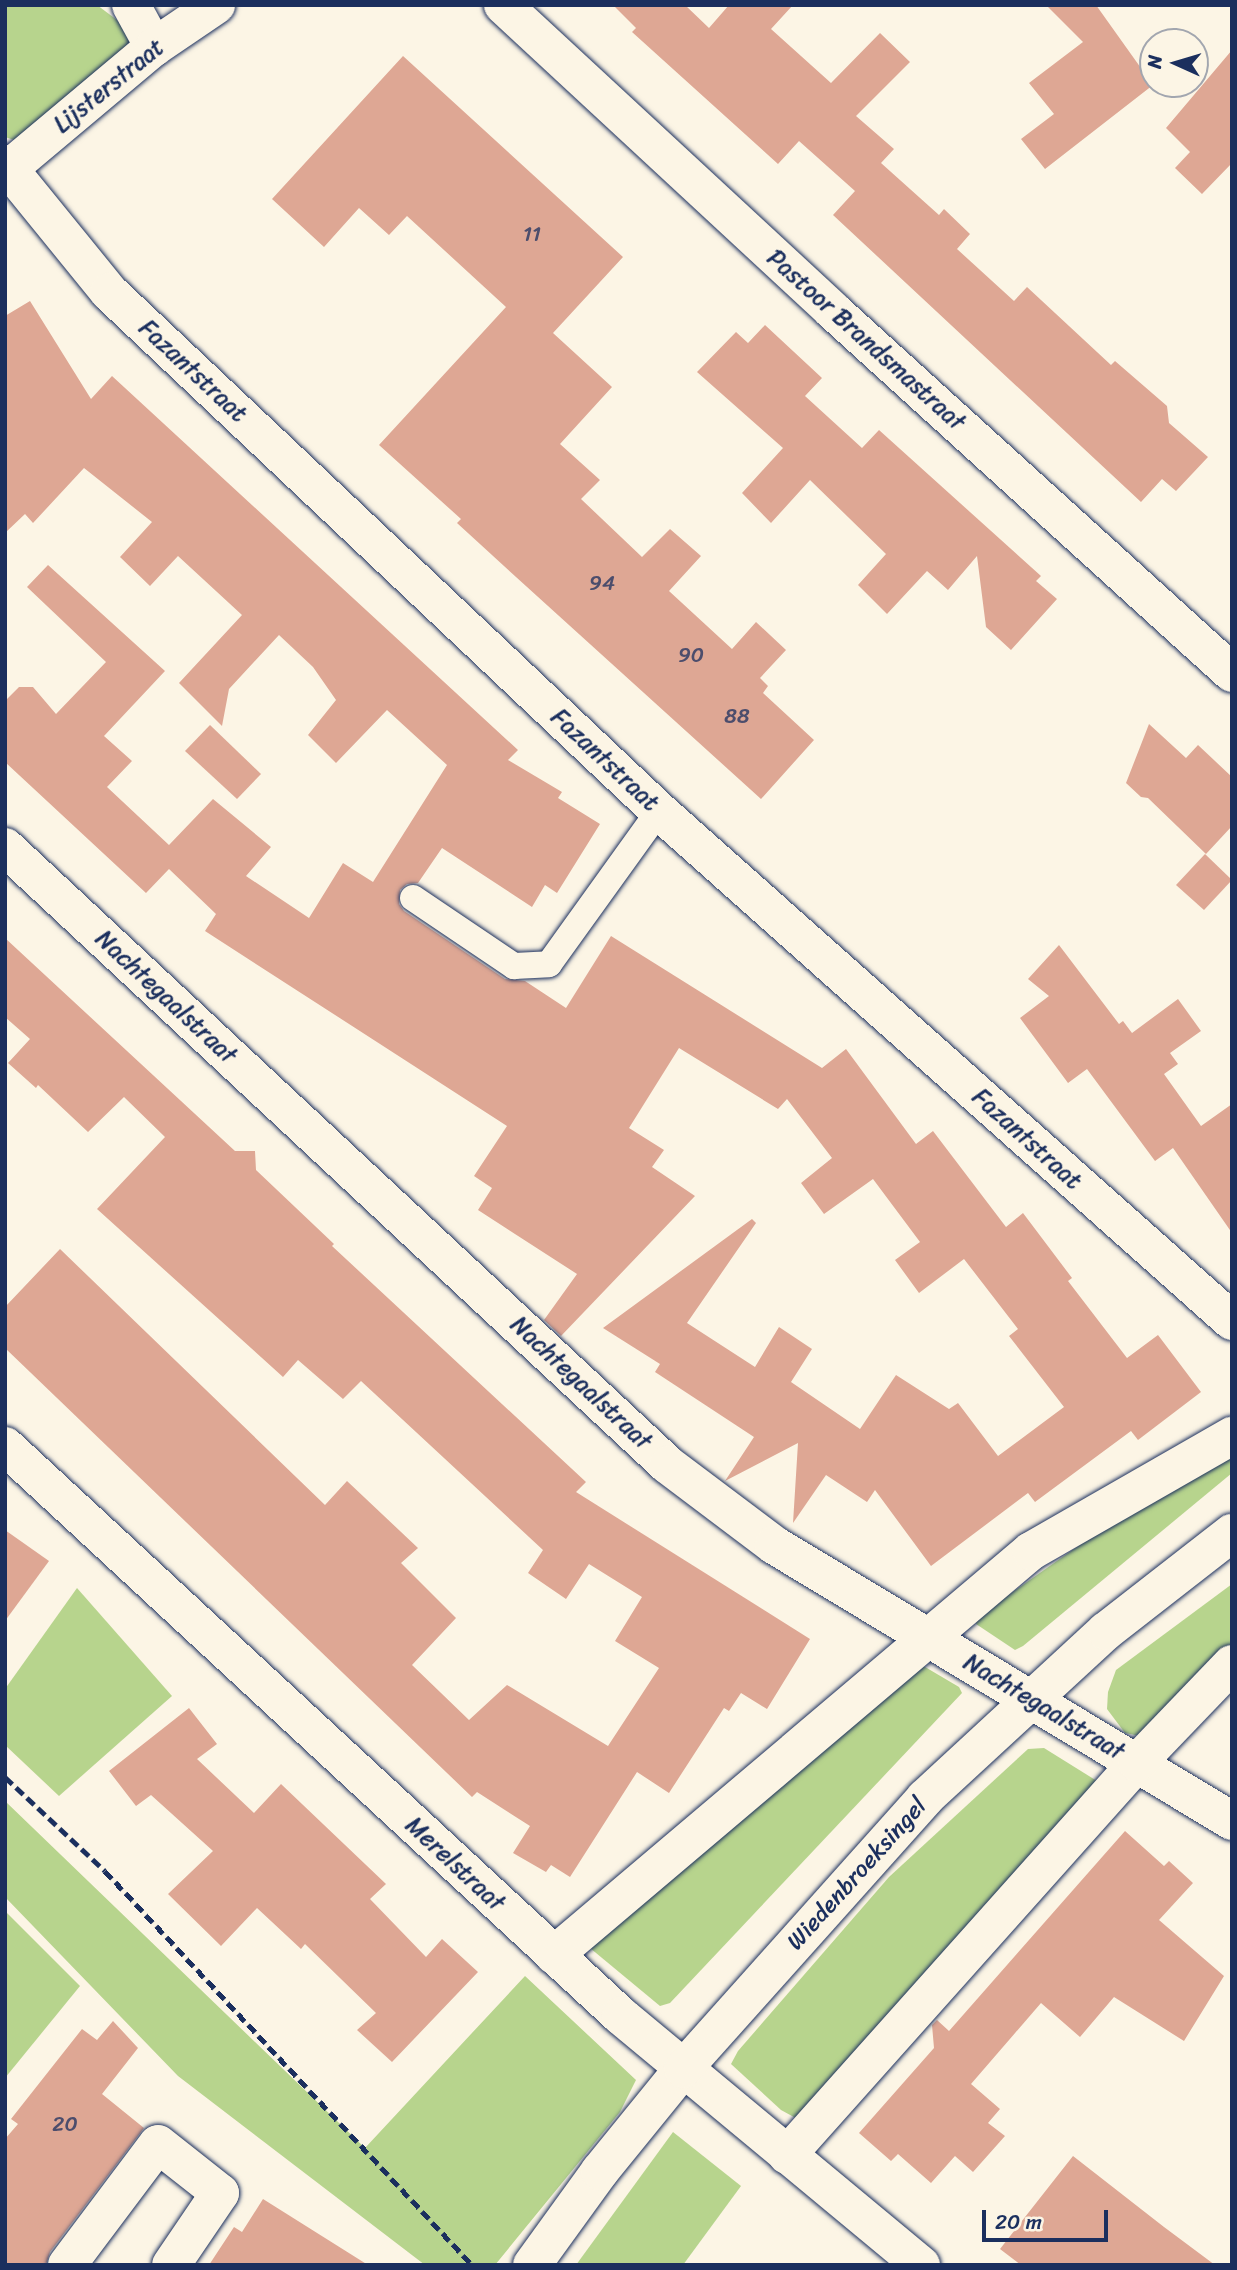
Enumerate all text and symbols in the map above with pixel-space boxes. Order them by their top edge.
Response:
north arrow [1139,28,1209,98]
street label: Lijsterstraat [48,33,170,139]
text: N [1138,54,1171,69]
house number: 11 [523,221,541,247]
street label: Pastoor Brandsmastraat [761,244,971,436]
street label: Fazantstraat [133,314,253,428]
house number: 94 [589,570,615,596]
house number: 90 [678,642,704,668]
street label: Fazantstraat [545,703,665,817]
house number: 88 [724,703,750,729]
street label: Nachtegaalstraat [90,924,242,1070]
street label: Fazantstraat [966,1082,1088,1196]
street label: Nachtegaalstraat [505,1310,657,1456]
street label: Nachtegaalstraat [958,1648,1130,1766]
street label: Wiedenbroeksingel [781,1792,933,1956]
street label: Merelstraat [400,1811,510,1917]
house number: 20 [52,2111,78,2137]
scale bar [985,2196,1111,2240]
text: 20 m [995,2203,1042,2241]

